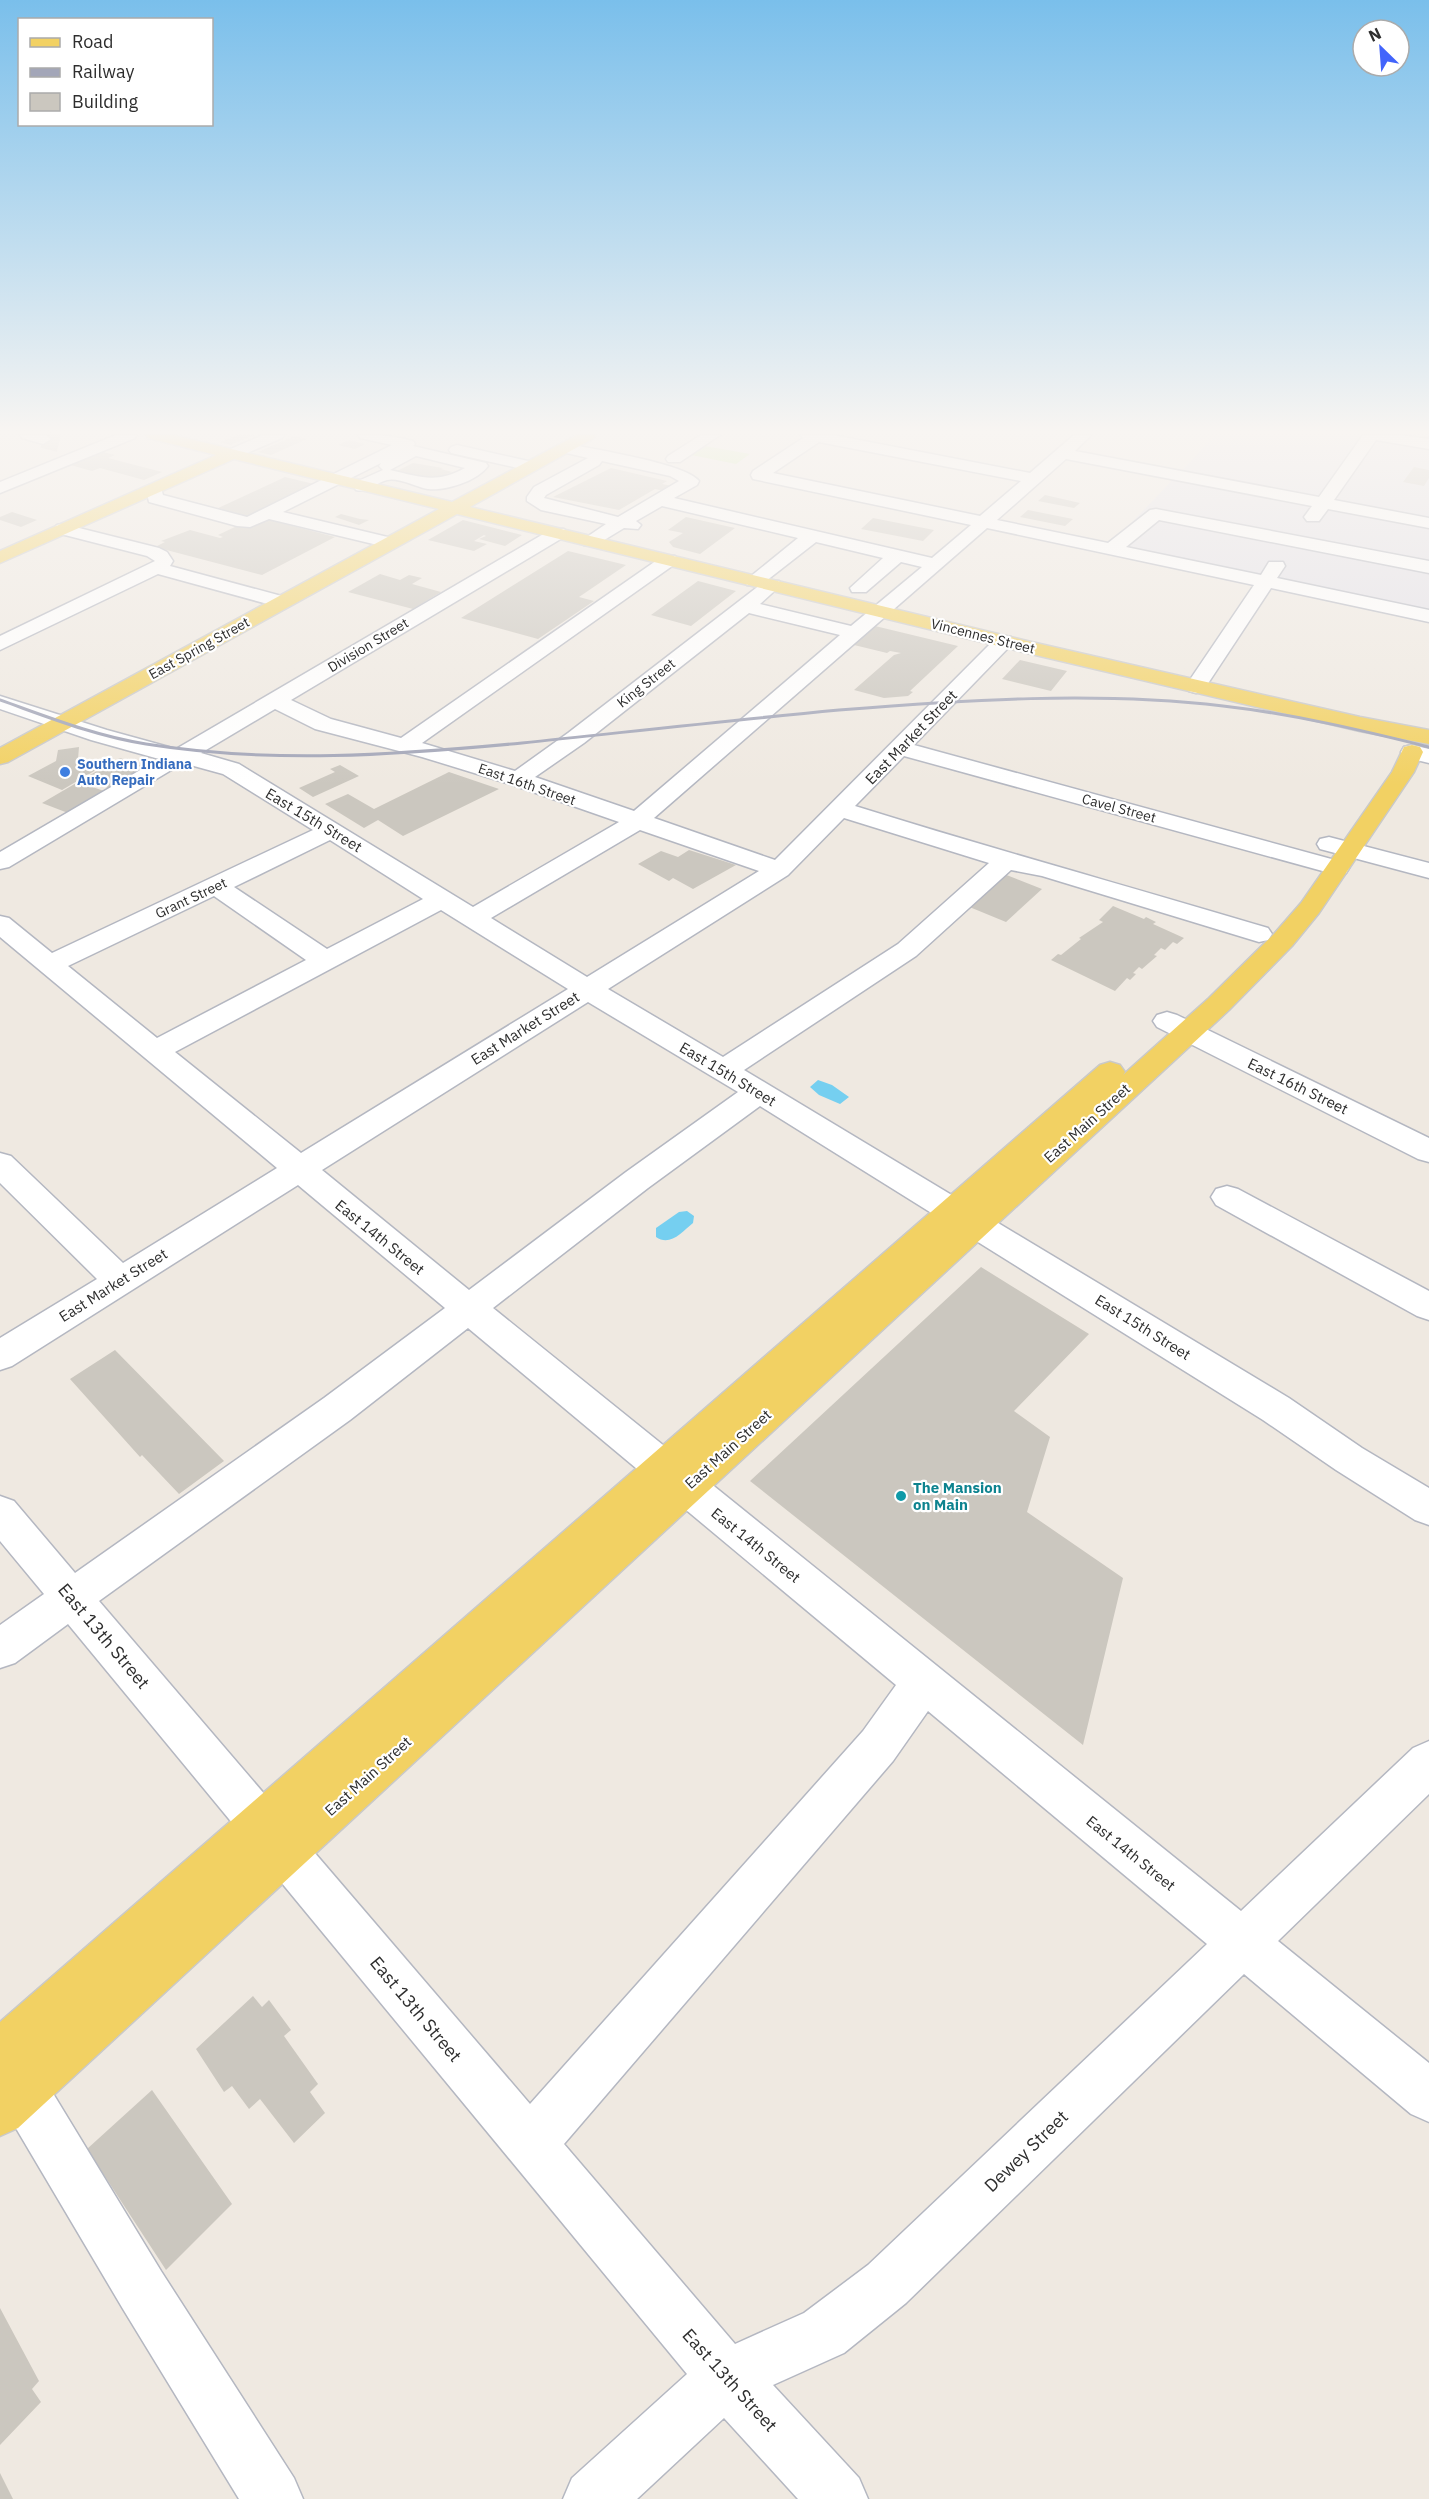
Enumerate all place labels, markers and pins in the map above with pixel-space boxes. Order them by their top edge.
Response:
place label: Southern Indiana Auto Repair [77,755,192,789]
marker: Southern Indiana Auto Repair [58,765,72,779]
place label: The Mansion on Main [913,1478,1002,1514]
marker: The Mansion on Main [894,1489,908,1503]

